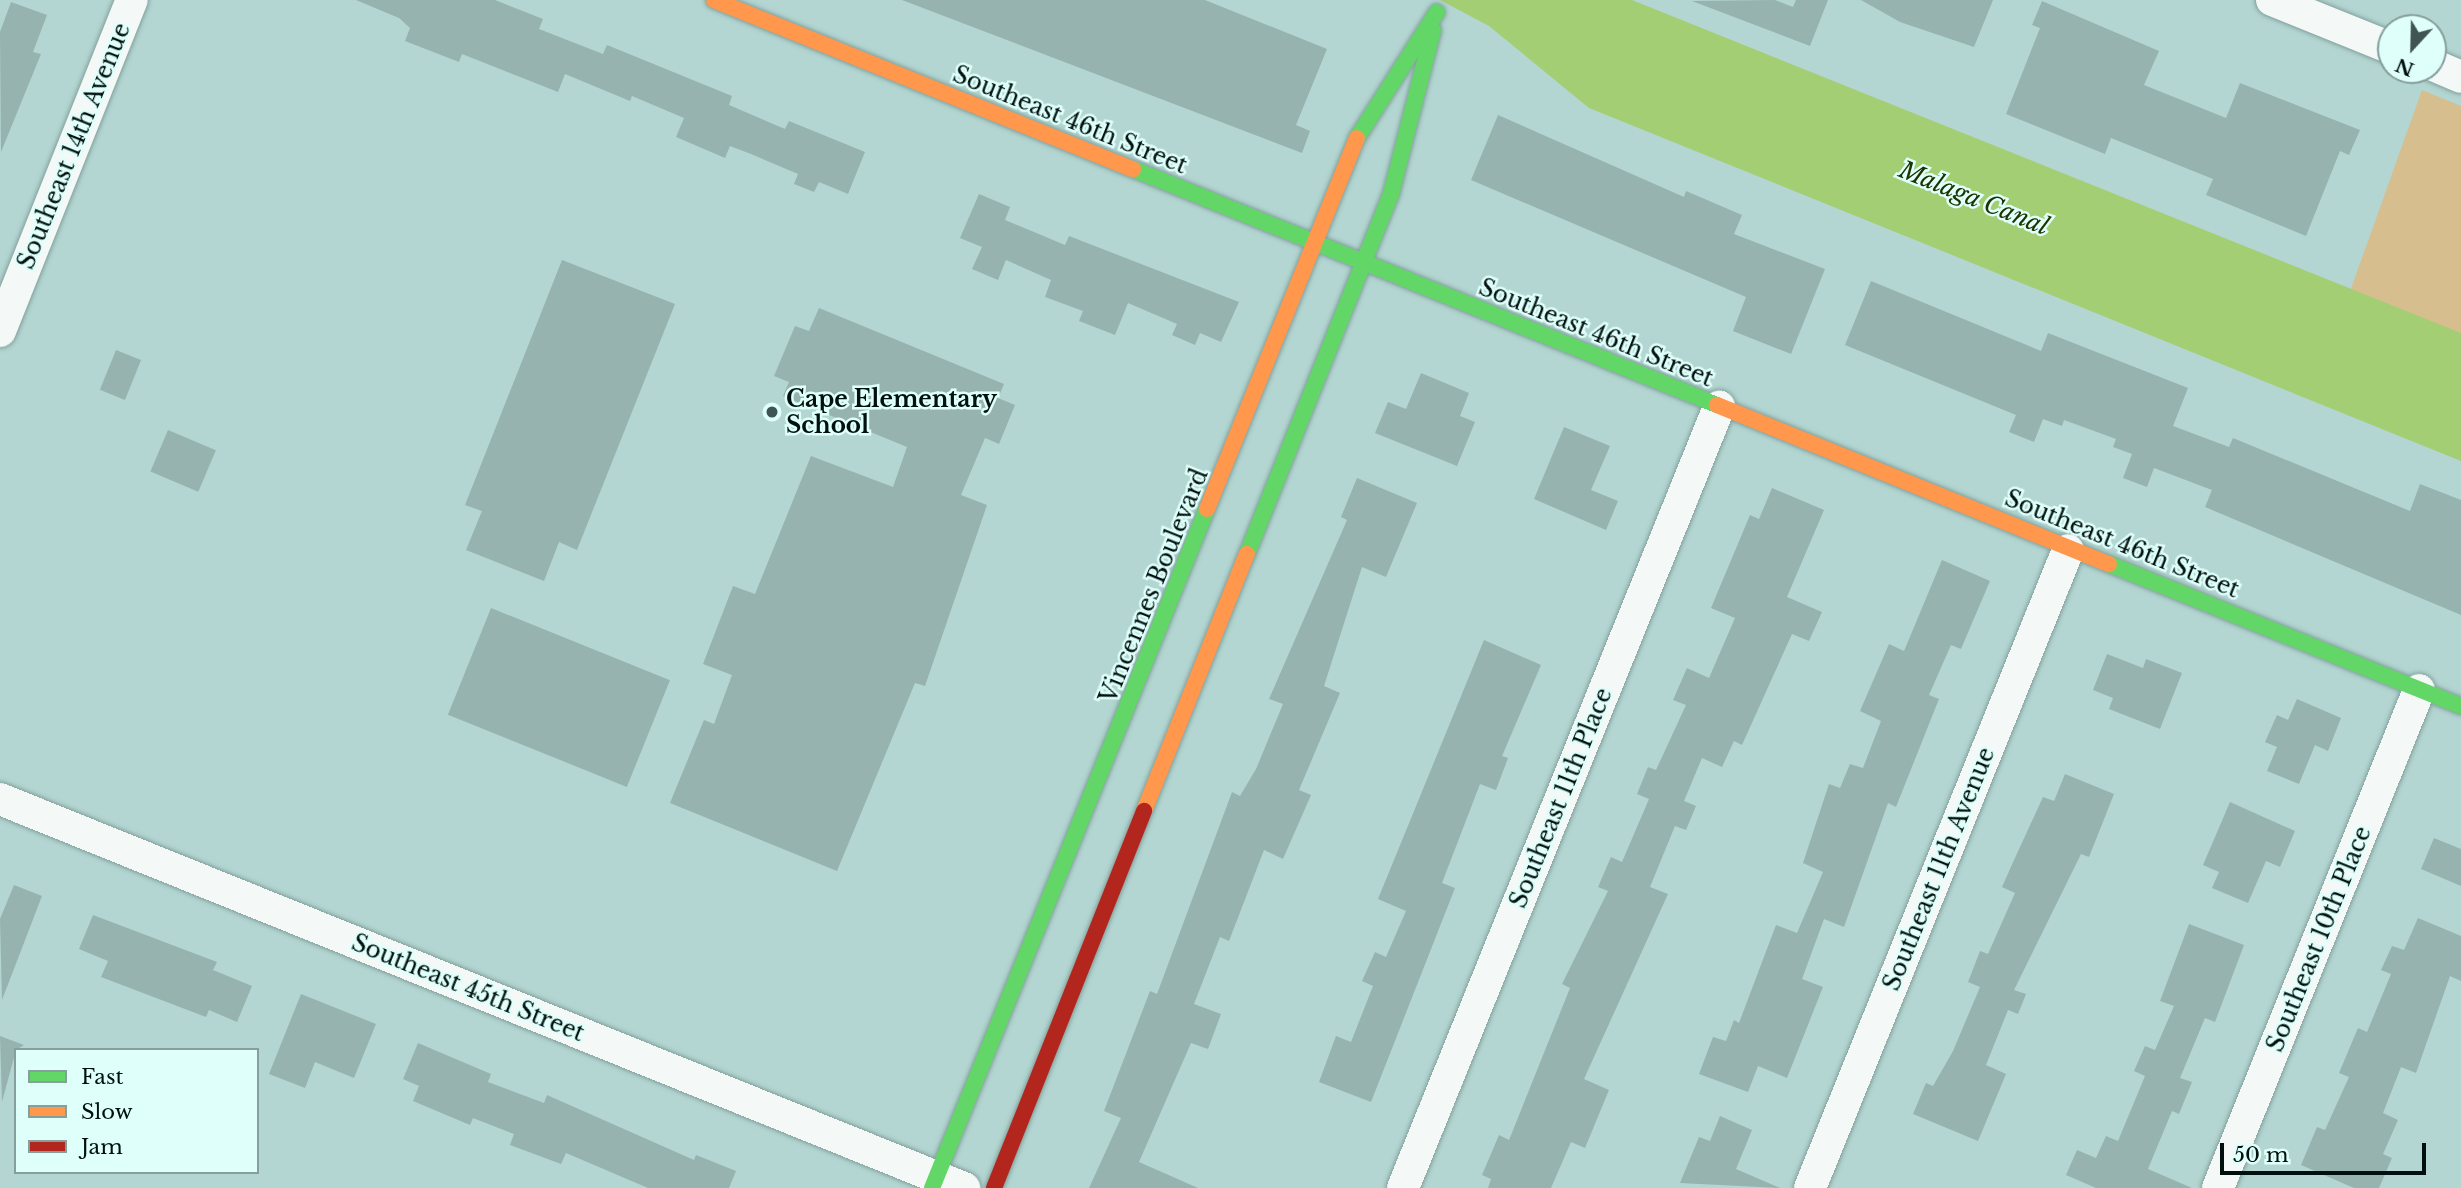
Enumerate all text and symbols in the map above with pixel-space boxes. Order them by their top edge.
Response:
north arrow [2377,14,2447,84]
street label: Southeast 14th Avenue [12,18,136,274]
text: N [2392,53,2417,81]
street label: Southeast 46th Street [949,60,1191,180]
water label: Malaga Canal [1895,155,2053,241]
street label: Southeast 46th Street [1475,273,1717,393]
place label: Cape Elementary School [786,385,997,439]
marker: Cape Elementary School [764,404,780,420]
street label: Vincennes Boulevard [1094,465,1214,707]
street label: Southeast 46th Street [2001,484,2243,604]
street label: Southeast 11th Place [1504,684,1618,912]
street label: Southeast 11th Avenue [1877,743,2001,995]
street label: Southeast 10th Place [2261,822,2377,1056]
street label: Southeast 45th Street [348,929,588,1047]
legend [14,1048,259,1174]
text: Fast [81,1064,123,1090]
text: Slow [81,1099,133,1125]
scale bar [2223,1128,2430,1172]
text: Jam [81,1134,123,1160]
text: 50 m [2233,1142,2288,1168]

